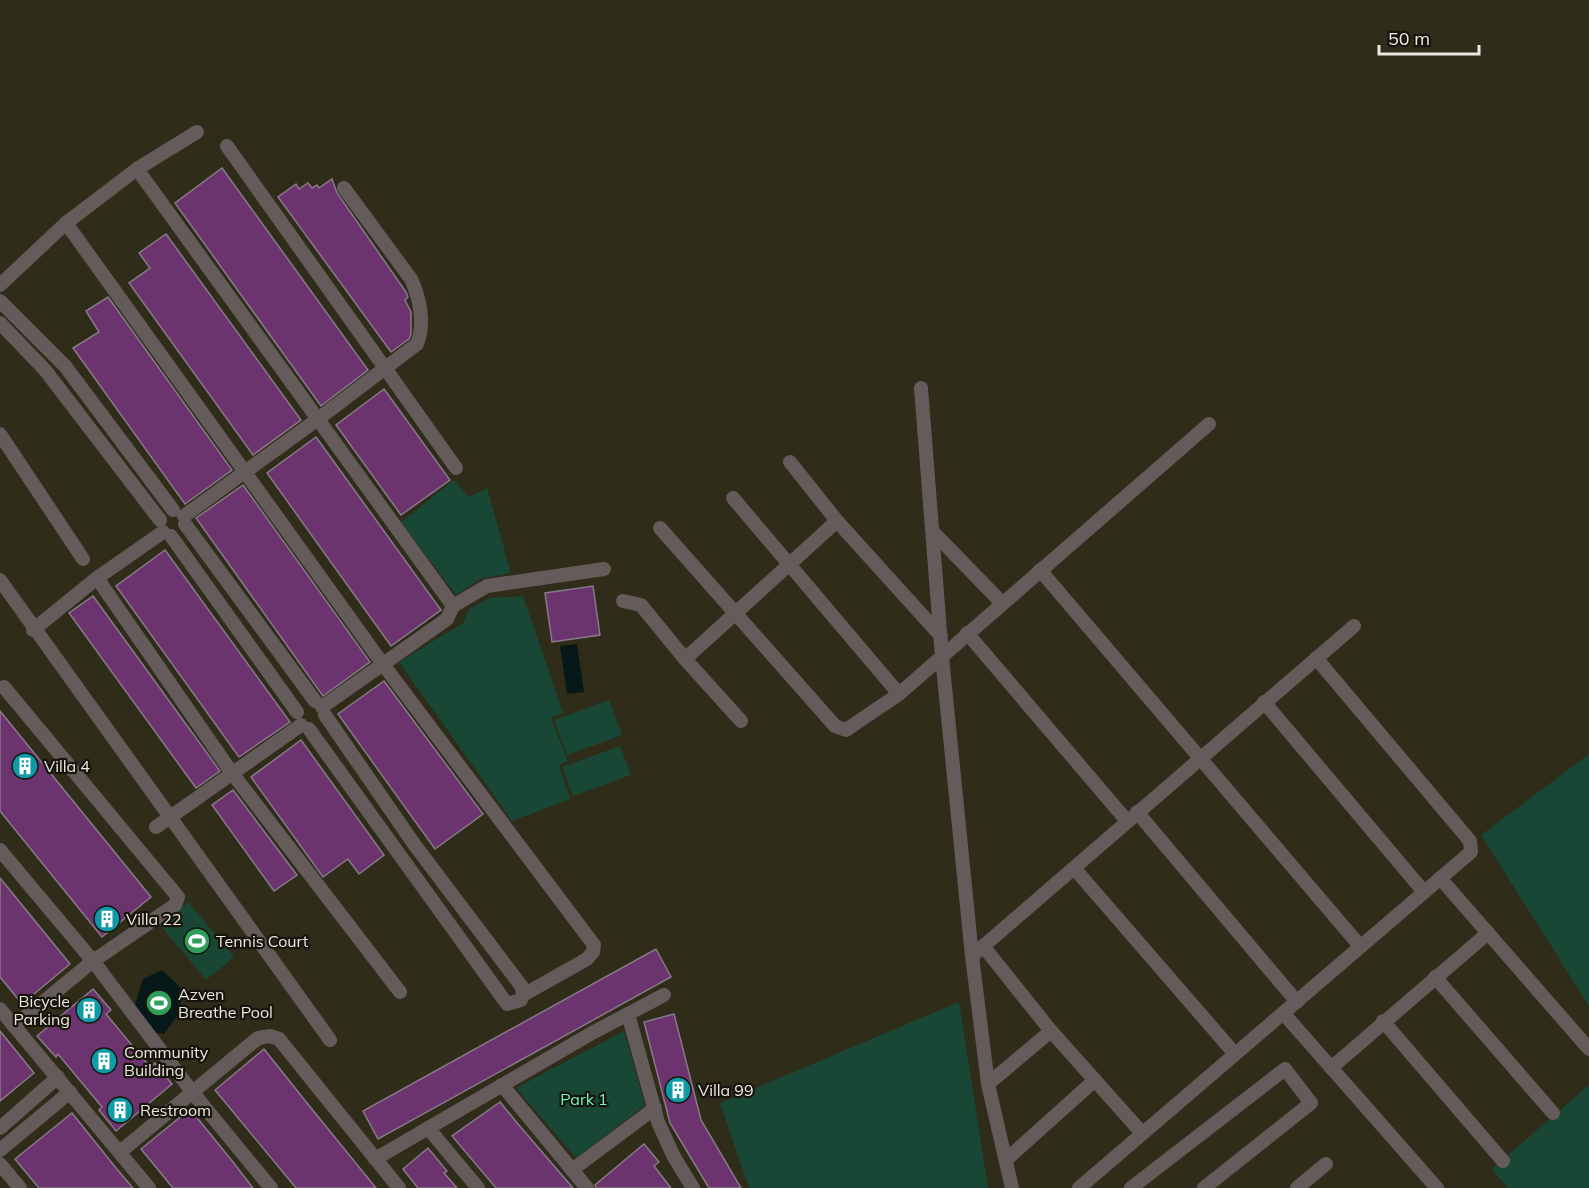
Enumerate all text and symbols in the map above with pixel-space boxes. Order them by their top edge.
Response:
scale bar [1379,18,1480,56]
text: 50 m [1388,27,1430,50]
building icon: Villa 4 [10,751,40,781]
place label: Villa 4 [44,756,90,776]
building icon: Villa 22 [92,904,122,934]
place label: Villa 22 [126,909,182,929]
sports icon: Tennis Court [182,926,212,956]
place label: Tennis Court [216,931,309,951]
place label: Azven Breathe Pool [178,984,273,1022]
sports icon: Azven Breathe Pool [144,988,174,1018]
place label: Bicycle Parking [13,991,70,1029]
building icon: Bicycle Parking [74,995,104,1025]
place label: Community Building [124,1042,209,1080]
building icon: Community Building [89,1046,119,1076]
building icon: Villa 99 [663,1075,693,1105]
place label: Villa 99 [698,1080,754,1100]
park label: Park 1 [560,1089,608,1109]
building icon: Restroom [105,1095,135,1125]
place label: Restroom [140,1100,211,1120]

